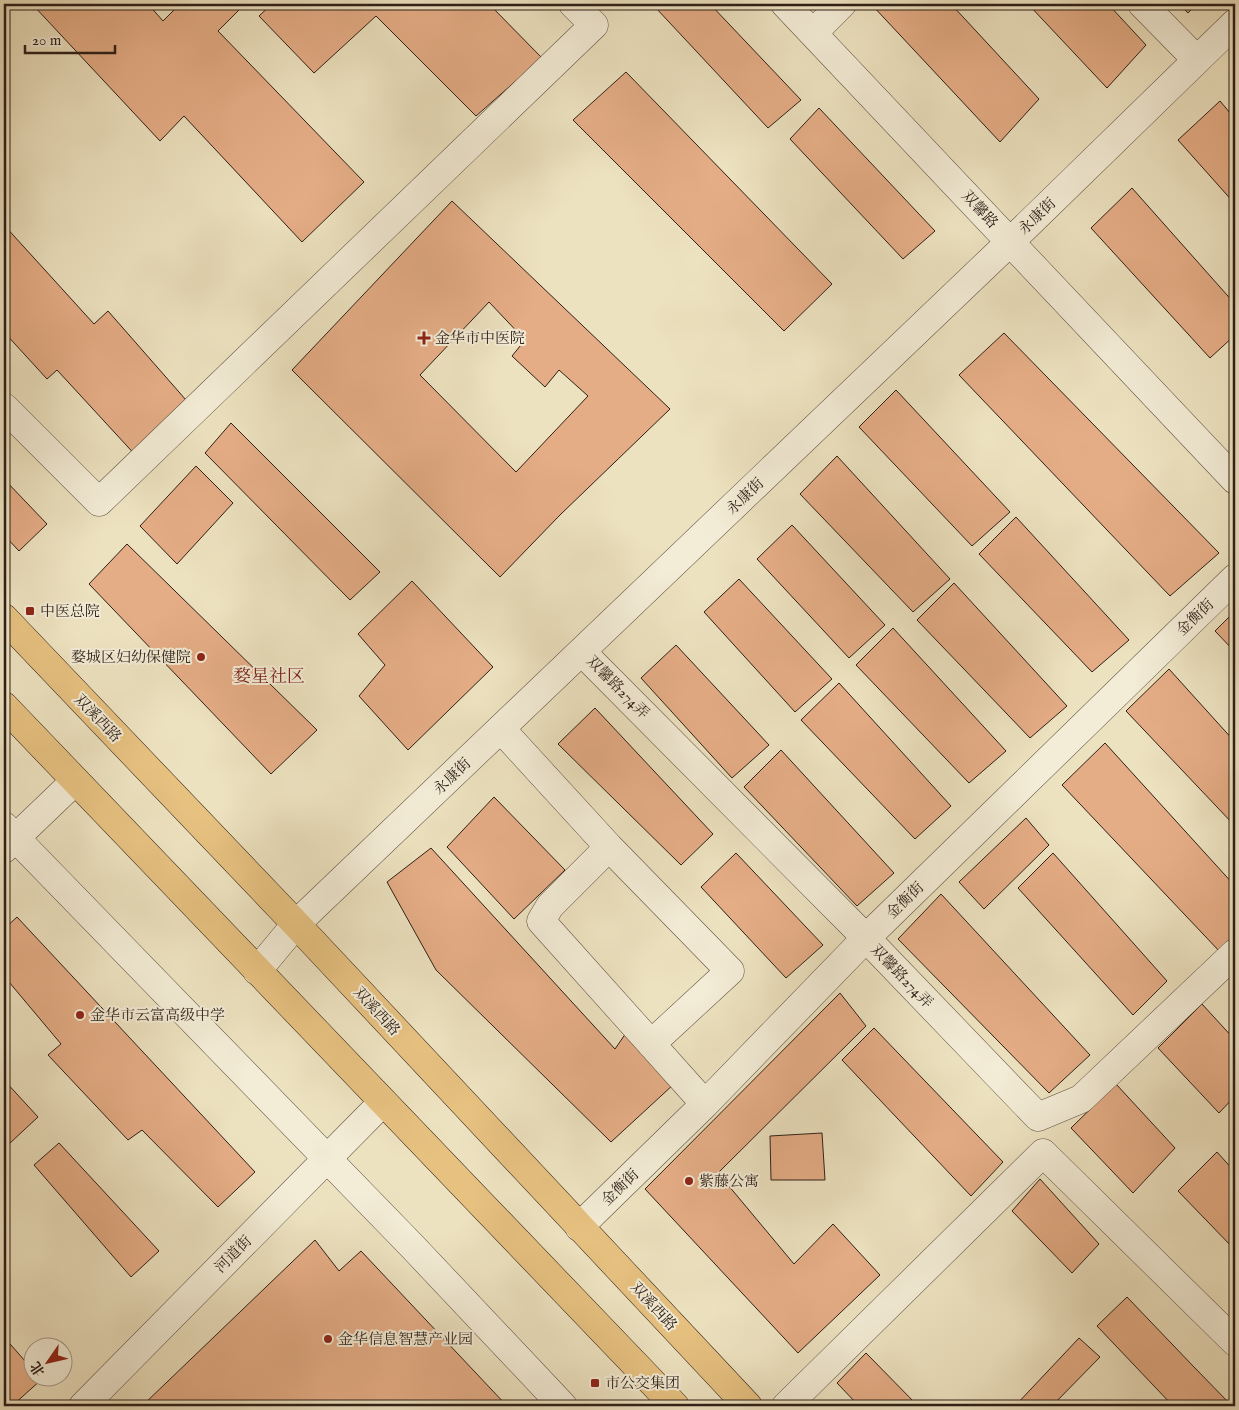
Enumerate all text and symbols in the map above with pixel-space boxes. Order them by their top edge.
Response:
scale bar [25,22,115,54]
text: 20 m [32,31,62,50]
street label: 双馨路 [957,186,1002,232]
street label: 永康街 [1015,194,1060,239]
place label: 金华市中医院 [435,329,525,348]
marker: 金华市中医院 [417,331,431,345]
street label: 永康街 [723,474,768,519]
street label: 金衡街 [1173,595,1218,640]
place label: 中医总院 [40,602,100,621]
marker: 中医总院 [24,605,36,617]
place label: 婺城区妇幼保健院 [71,648,191,667]
marker: 婺城区妇幼保健院 [195,651,207,663]
street label: 双馨路274弄 [582,652,653,723]
district label: 婺星社区 [233,666,305,689]
street label: 双溪西路 [70,690,125,747]
street label: 永康街 [430,754,475,799]
street label: 金衡街 [883,878,928,923]
street label: 双馨路274弄 [867,941,937,1012]
street label: 双溪西路 [349,983,404,1040]
place label: 金华市云富高级中学 [90,1006,225,1025]
marker: 金华市云富高级中学 [74,1009,86,1021]
street label: 金衡街 [598,1165,643,1210]
place label: 紫藤公寓 [699,1172,759,1191]
marker: 紫藤公寓 [683,1175,695,1187]
street label: 河道街 [211,1232,256,1277]
street label: 双溪西路 [626,1278,681,1335]
place label: 金华信息智慧产业园 [338,1330,473,1349]
marker: 金华信息智慧产业园 [322,1333,334,1345]
north arrow [22,1338,72,1388]
text: 北 [27,1358,49,1380]
place label: 市公交集团 [605,1374,680,1393]
marker: 市公交集团 [589,1377,601,1389]

